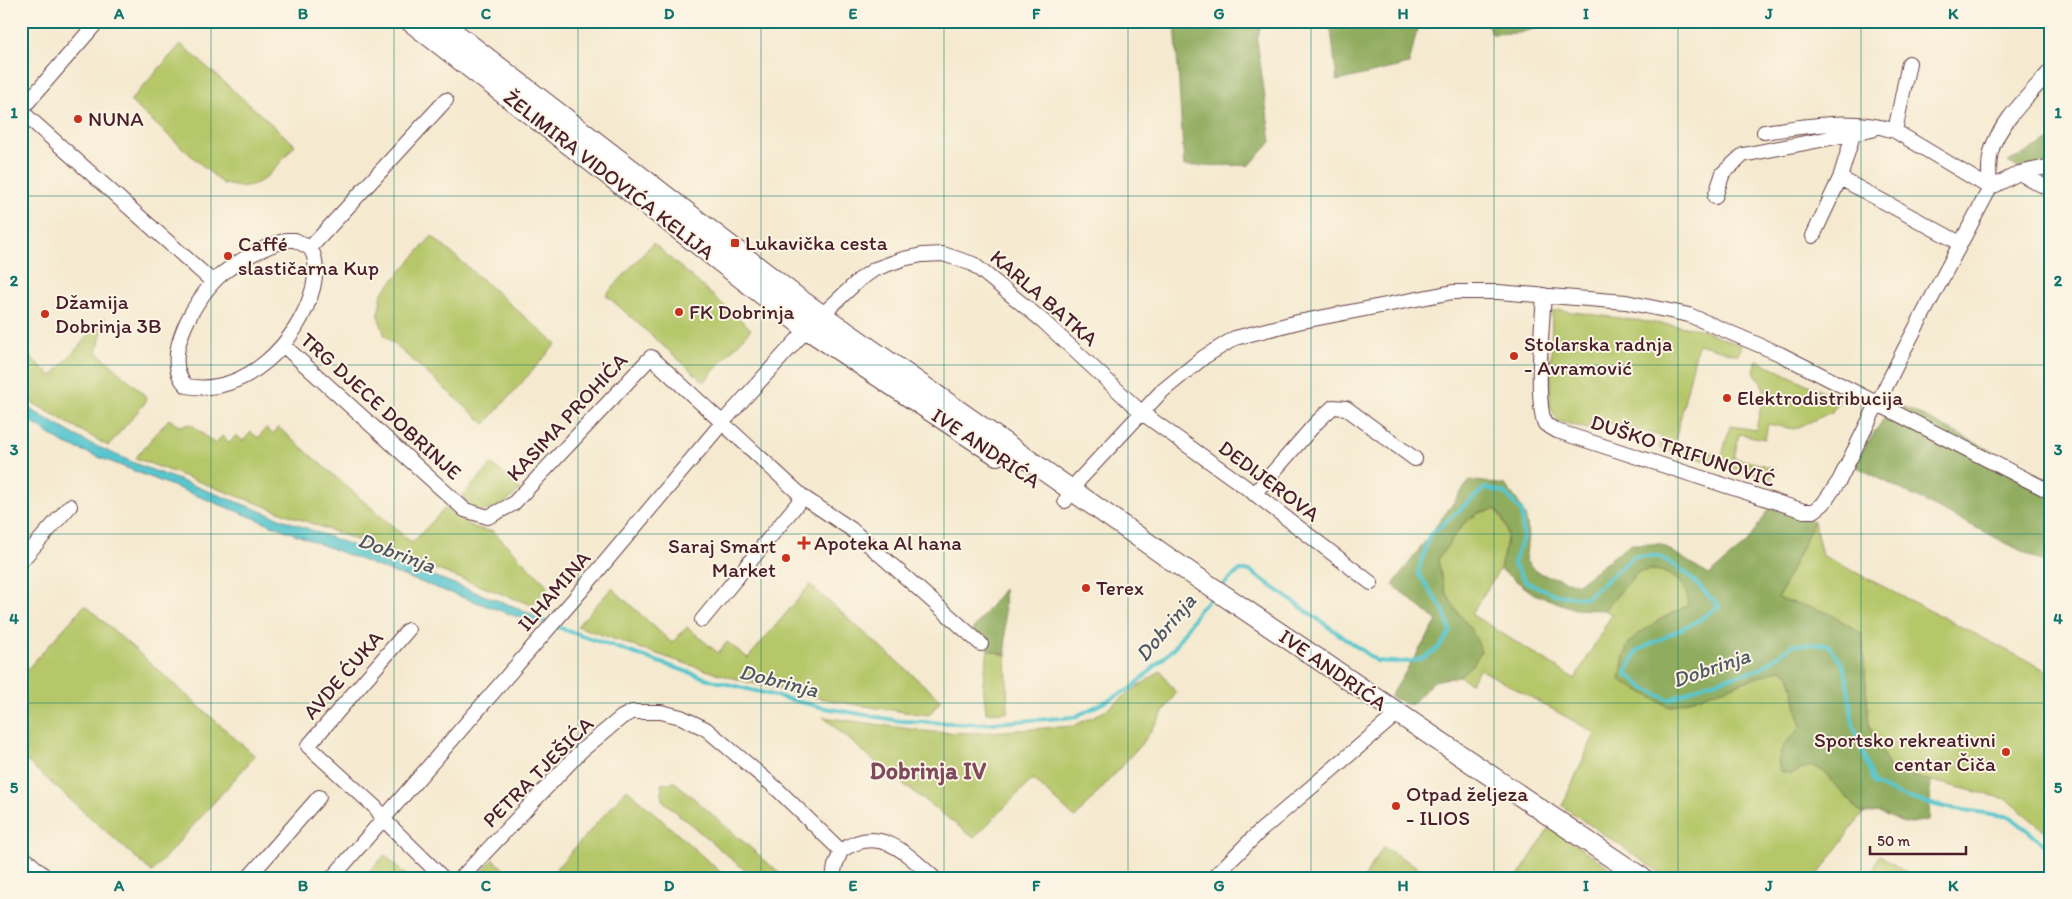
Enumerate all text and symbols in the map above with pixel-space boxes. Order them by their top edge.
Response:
text: A [113,4,125,23]
text: B [298,4,309,23]
text: C [481,4,492,23]
text: D [664,4,675,23]
text: E [849,4,858,23]
text: F [1032,4,1041,23]
text: G [1213,4,1225,23]
text: H [1397,4,1409,23]
text: I [1583,4,1589,23]
text: J [1764,4,1773,23]
text: K [1948,4,1959,23]
street label: ŽELIMIRA VIDOVIĆA KELIJA [499,84,720,265]
text: 1 [10,103,18,122]
text: 1 [2054,103,2062,122]
place label: NUNA [88,106,144,131]
marker: NUNA [72,113,84,125]
place label: Lukavička cesta [745,230,888,255]
place label: Caffé slastičarna Kup [238,231,379,280]
marker: Lukavička cesta [729,237,741,249]
street label: KARLA BATKA [985,244,1104,351]
marker: Caffé slastičarna Kup [222,250,234,262]
text: 2 [10,271,19,290]
text: 2 [2054,271,2063,290]
place label: Džamija Dobrinja 3B [55,289,162,338]
place label: FK Dobrinja [689,299,795,324]
marker: FK Dobrinja [673,306,685,318]
marker: Džamija Dobrinja 3B [39,308,51,320]
street label: TRG DJECE DOBRINJE [296,327,467,485]
place label: Stolarska radnja - Avramović [1524,331,1672,380]
street label: KASIMA PROHIĆA [501,347,633,486]
marker: Stolarska radnja - Avramović [1508,350,1520,362]
place label: Elektrodistribucija [1737,385,1903,410]
marker: Elektrodistribucija [1721,392,1733,404]
street label: IVE ANDRIĆA [927,402,1046,493]
street label: DUŠKO TRIFUNOVIĆ [1588,409,1779,492]
street label: DEDIJEROVA [1214,435,1325,527]
text: 3 [10,440,19,459]
text: 3 [2054,440,2063,459]
water label: Dobrinja [354,526,440,579]
place label: Apoteka Al hana [814,530,962,555]
place label: Saraj Smart Market [668,533,776,582]
marker: Apoteka Al hana [798,537,810,549]
street label: ILHAMINA [512,545,596,636]
marker: Saraj Smart Market [780,552,792,564]
place label: Terex [1096,575,1144,600]
marker: Terex [1080,582,1092,594]
water label: Dobrinja [1129,587,1202,667]
text: 4 [9,609,19,628]
text: 4 [2053,609,2063,628]
street label: IVE ANDRIĆA [1275,623,1392,716]
street label: AVDE ĆUKA [297,625,388,724]
water label: Dobrinja [1669,641,1754,693]
water label: Dobrinja [737,658,822,703]
street label: PETRA TJEŠIĆA [477,711,599,832]
place label: Sportsko rekreativni centar Čiča [1814,727,1996,776]
marker: Sportsko rekreativni centar Čiča [2000,746,2012,758]
district label: Dobrinja IV [870,756,987,786]
text: 5 [10,778,19,797]
text: 5 [2054,778,2063,797]
place label: Otpad željeza - ILIOS [1406,781,1528,830]
marker: Otpad željeza - ILIOS [1390,800,1402,812]
scale bar [1870,824,1966,856]
text: 50 m [1877,832,1910,850]
text: A [113,876,125,895]
text: B [298,876,309,895]
text: C [481,876,492,895]
text: D [664,876,675,895]
text: E [849,876,858,895]
text: F [1032,876,1041,895]
text: G [1213,876,1225,895]
text: H [1397,876,1409,895]
text: I [1583,876,1589,895]
text: J [1764,876,1773,895]
text: K [1948,876,1959,895]

